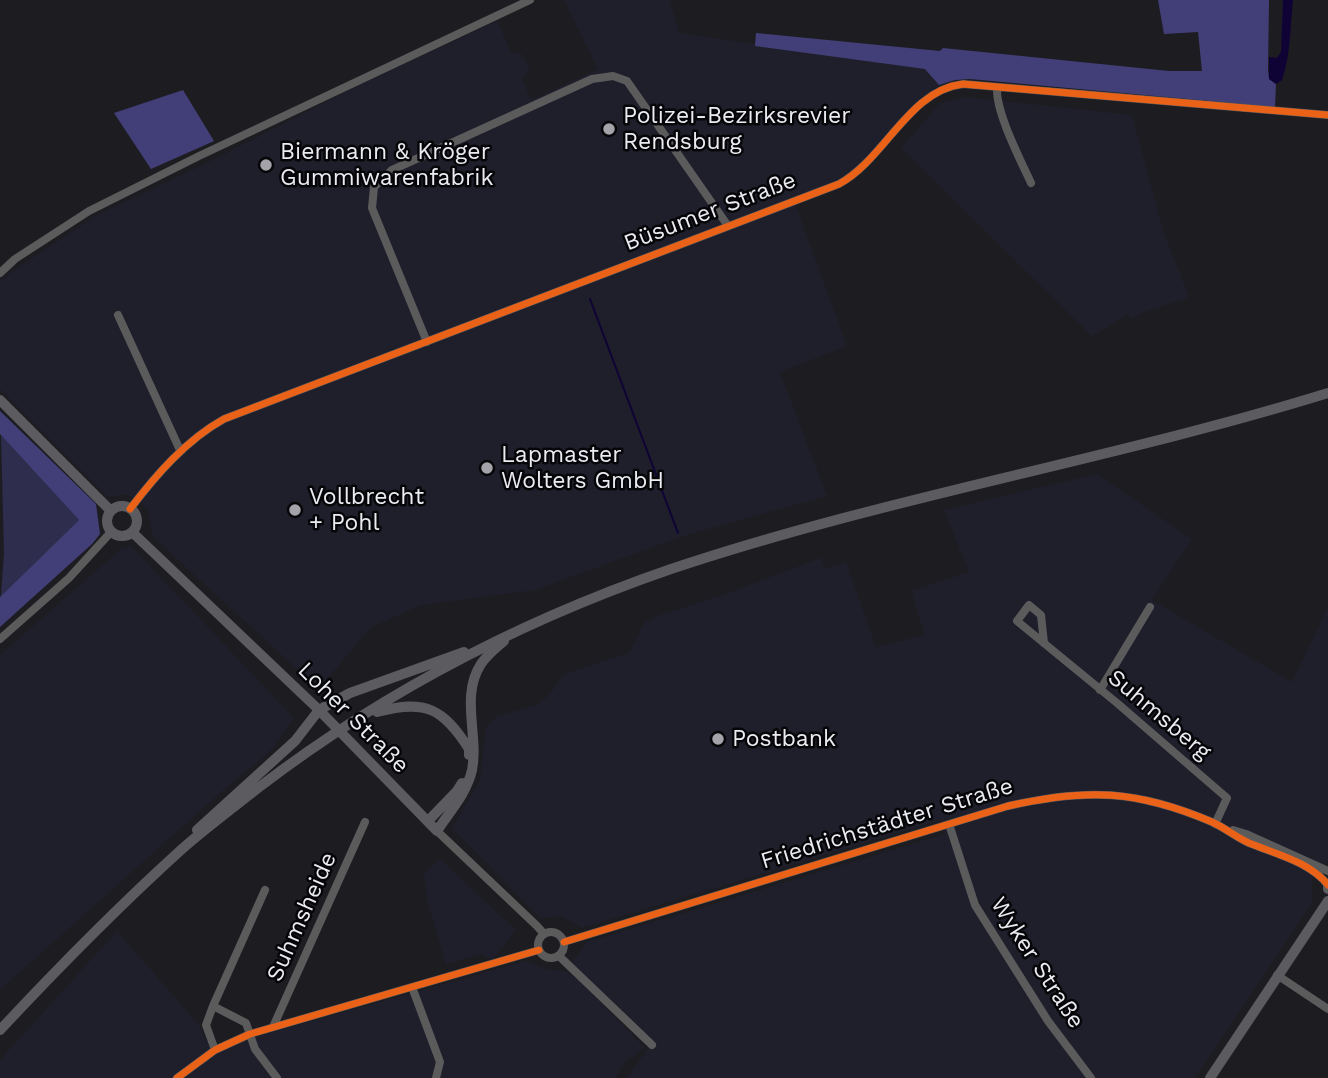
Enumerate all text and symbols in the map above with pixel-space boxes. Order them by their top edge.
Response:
place label: Polizei-Bezirksrevier Rendsburg [623,102,851,156]
marker: Polizei-Bezirksrevier Rendsburg [601,121,617,137]
place label: Biermann & Kröger Gummiwarenfabrik [280,138,493,192]
marker: Biermann & Kröger Gummiwarenfabrik [258,157,274,173]
street label: Büsumer Straße [620,167,800,257]
place label: Lapmaster Wolters GmbH [501,441,664,495]
marker: Lapmaster Wolters GmbH [479,460,495,476]
place label: Vollbrecht + Pohl [309,483,424,537]
marker: Vollbrecht + Pohl [287,502,303,518]
street label: Loher Straße [292,657,414,779]
street label: Suhmsberg [1102,664,1216,766]
place label: Postbank [732,725,836,753]
marker: Postbank [710,731,726,747]
street label: Friedrichstädter Straße [758,772,1016,876]
street label: Suhmsheide [261,848,343,986]
street label: Wyker Straße [984,892,1090,1034]

